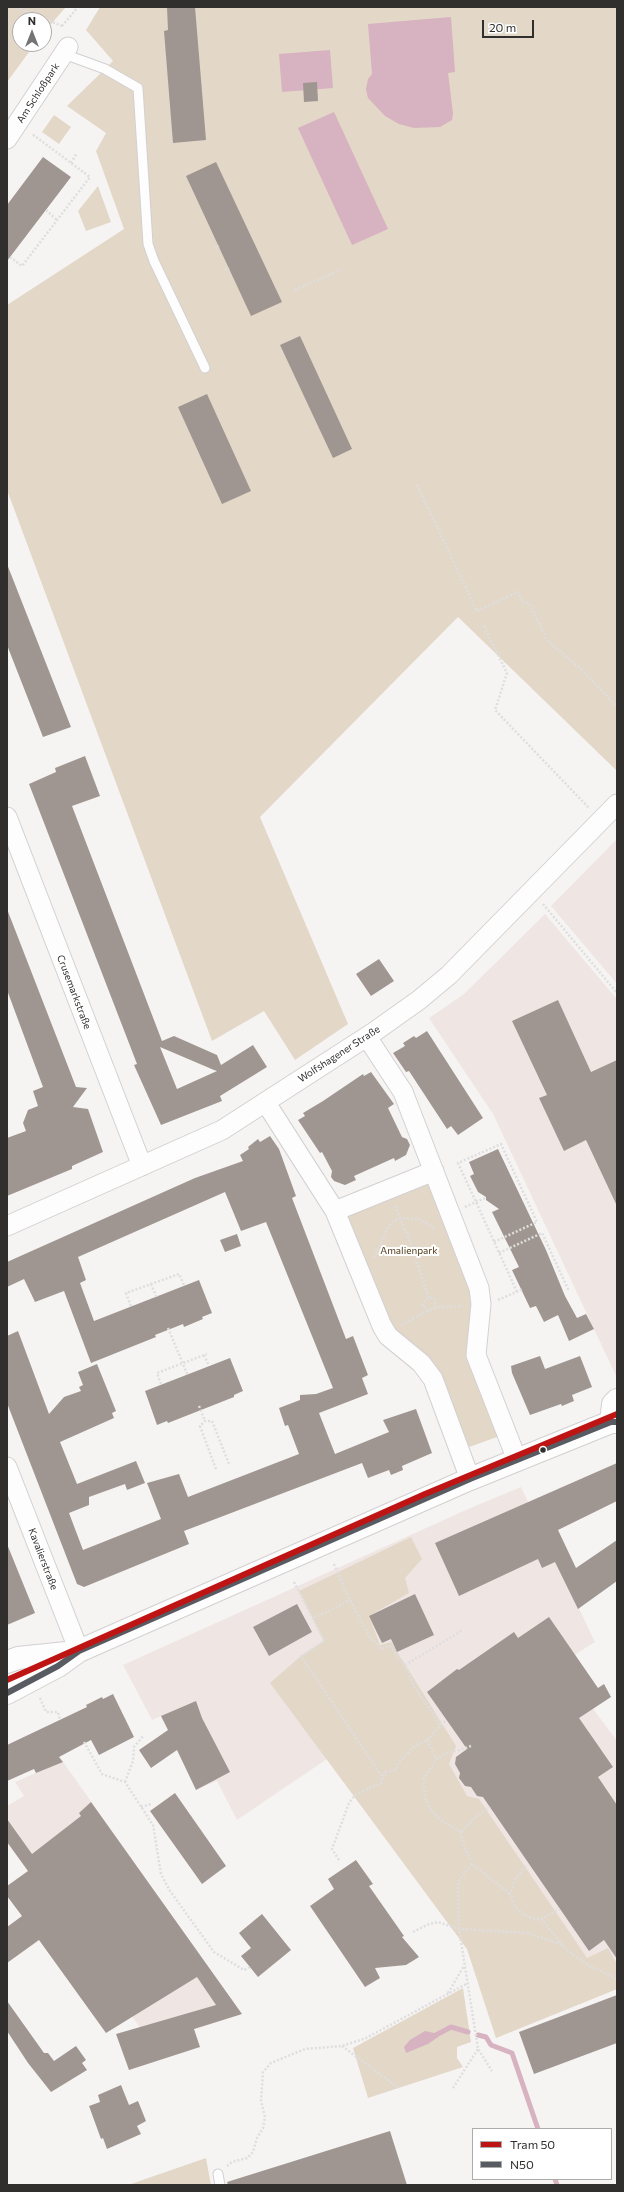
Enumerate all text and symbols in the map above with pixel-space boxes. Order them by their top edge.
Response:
north arrow [12,12,52,52]
scale bar [484,12,536,38]
text: N [28,14,36,27]
text: 20 m [489,20,516,34]
street label: Am Schloßpark [14,61,62,125]
street label: Crusemarkstraße [54,953,94,1031]
street label: Wolfshagener Straße [296,1023,382,1085]
park label: Amalienpark [380,1245,438,1257]
unlabelled marker [538,1445,548,1455]
street label: Kavalierstraße [26,1526,60,1592]
legend [472,2128,612,2180]
text: Tram 50 [510,2137,555,2151]
text: N50 [510,2157,534,2171]

